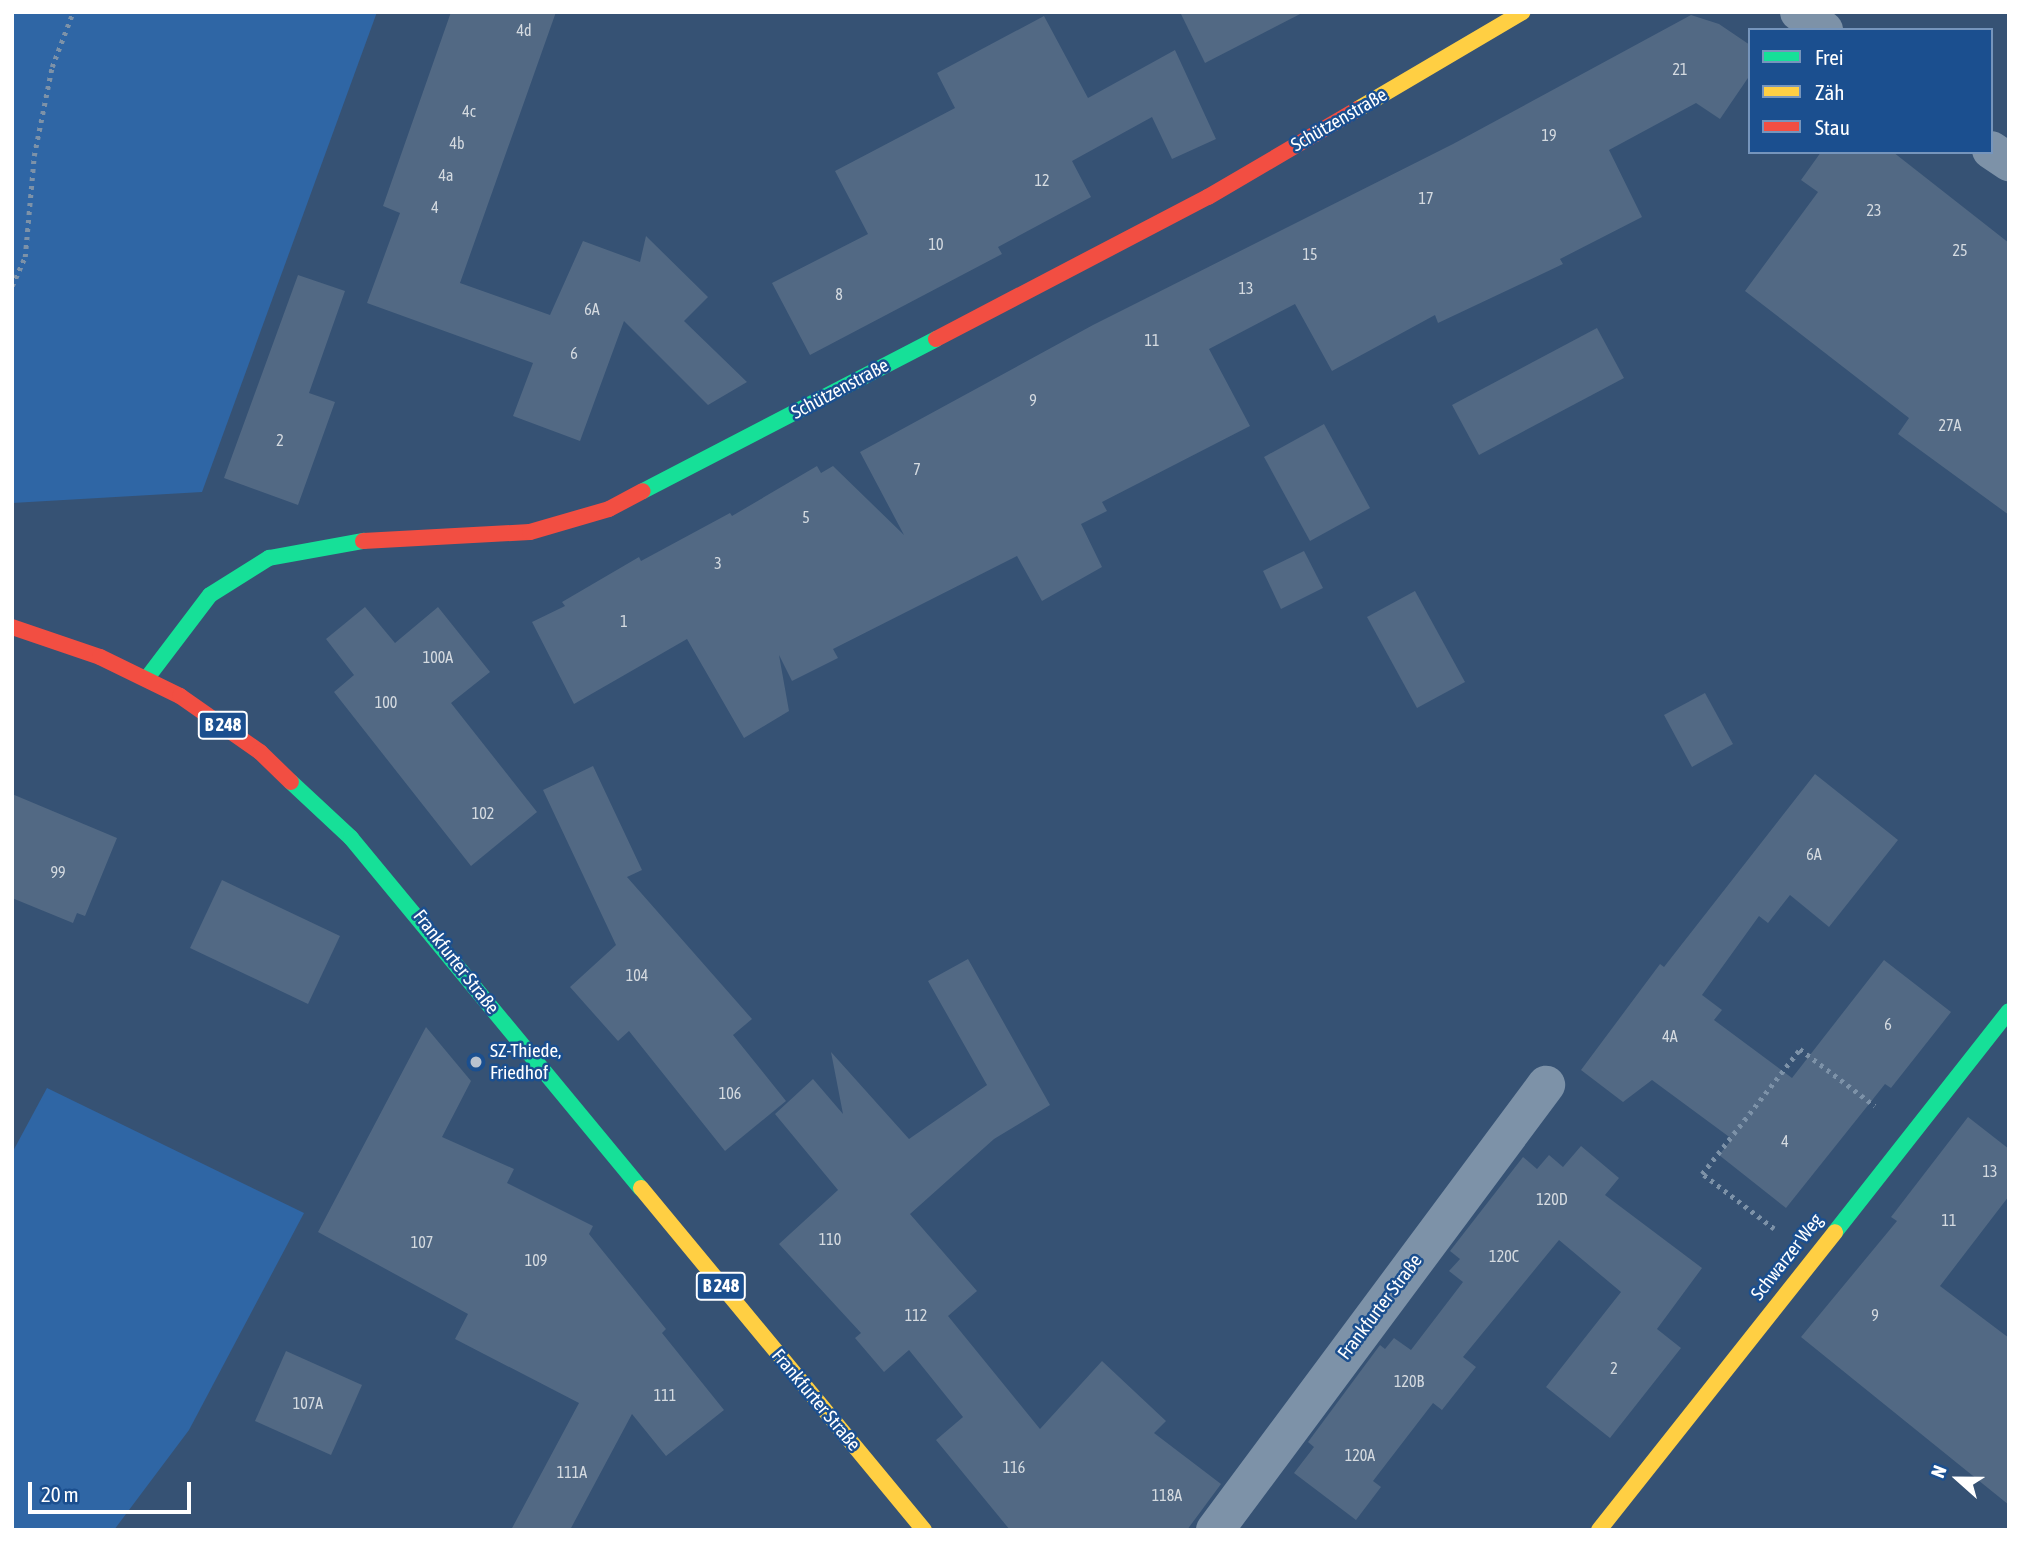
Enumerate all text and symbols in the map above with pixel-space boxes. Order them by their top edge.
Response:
house number: 4d [516,20,532,40]
legend [1748,28,1993,154]
text: Frei [1815,45,1844,69]
house number: 21 [1672,59,1688,79]
text: Zäh [1815,80,1844,104]
street label: Schützenstraße [1287,83,1391,157]
house number: 4c [462,101,476,121]
text: Stau [1815,115,1850,139]
house number: 19 [1541,125,1557,145]
house number: 4b [449,133,465,153]
house number: 4a [439,165,453,185]
house number: 12 [1034,170,1050,190]
house number: 17 [1418,188,1434,208]
house number: 4 [431,197,439,217]
house number: 23 [1866,200,1882,220]
house number: 10 [928,234,944,254]
house number: 25 [1952,240,1968,260]
house number: 15 [1302,244,1318,264]
house number: 13 [1238,278,1254,298]
house number: 8 [835,284,843,304]
house number: 6A [584,299,600,319]
house number: 11 [1144,330,1160,350]
house number: 6 [570,343,578,363]
street label: Schützenstraße [787,354,893,424]
house number: 9 [1029,390,1037,410]
house number: 27A [1939,415,1961,435]
house number: 2 [276,430,284,450]
house number: 7 [913,459,921,479]
house number: 5 [802,507,810,527]
house number: 3 [714,553,722,573]
house number: 1 [620,611,628,631]
house number: 100A [423,647,453,667]
house number: 100 [375,692,397,712]
road number: B 248 [197,710,249,740]
house number: 102 [472,803,494,823]
house number: 6A [1806,844,1822,864]
house number: 99 [50,862,66,882]
street label: Frankfurter Straße [408,905,504,1019]
house number: 104 [626,965,648,985]
house number: 6 [1884,1014,1892,1034]
house number: 4A [1662,1026,1678,1046]
place label: SZ-Thiede, Friedhof [490,1040,561,1084]
marker: SZ-Thiede, Friedhof [468,1054,484,1070]
house number: 106 [719,1083,741,1103]
house number: 4 [1781,1131,1789,1151]
house number: 13 [1982,1161,1998,1181]
house number: 120D [1536,1189,1568,1209]
street label: Schwarzer Weg [1746,1209,1828,1305]
house number: 11 [1941,1210,1957,1230]
house number: 110 [819,1229,841,1249]
house number: 107 [411,1232,433,1252]
house number: 120C [1489,1246,1519,1266]
house number: 109 [525,1250,547,1270]
street label: Frankfurter Straße [1333,1250,1427,1364]
road number: B 248 [695,1272,747,1301]
house number: 112 [905,1305,927,1325]
house number: 9 [1871,1305,1879,1325]
street label: Frankfurter Straße [767,1344,865,1456]
house number: 2 [1610,1358,1618,1378]
house number: 120B [1394,1371,1424,1391]
house number: 111 [654,1385,676,1405]
house number: 107A [293,1393,323,1413]
north arrow [1923,1444,1993,1514]
house number: 120A [1345,1445,1375,1465]
house number: 116 [1003,1457,1025,1477]
house number: 111A [557,1462,587,1482]
text: N [1926,1462,1951,1481]
scale bar [32,1468,194,1512]
text: 20 m [41,1482,79,1506]
house number: 118A [1152,1485,1182,1505]

